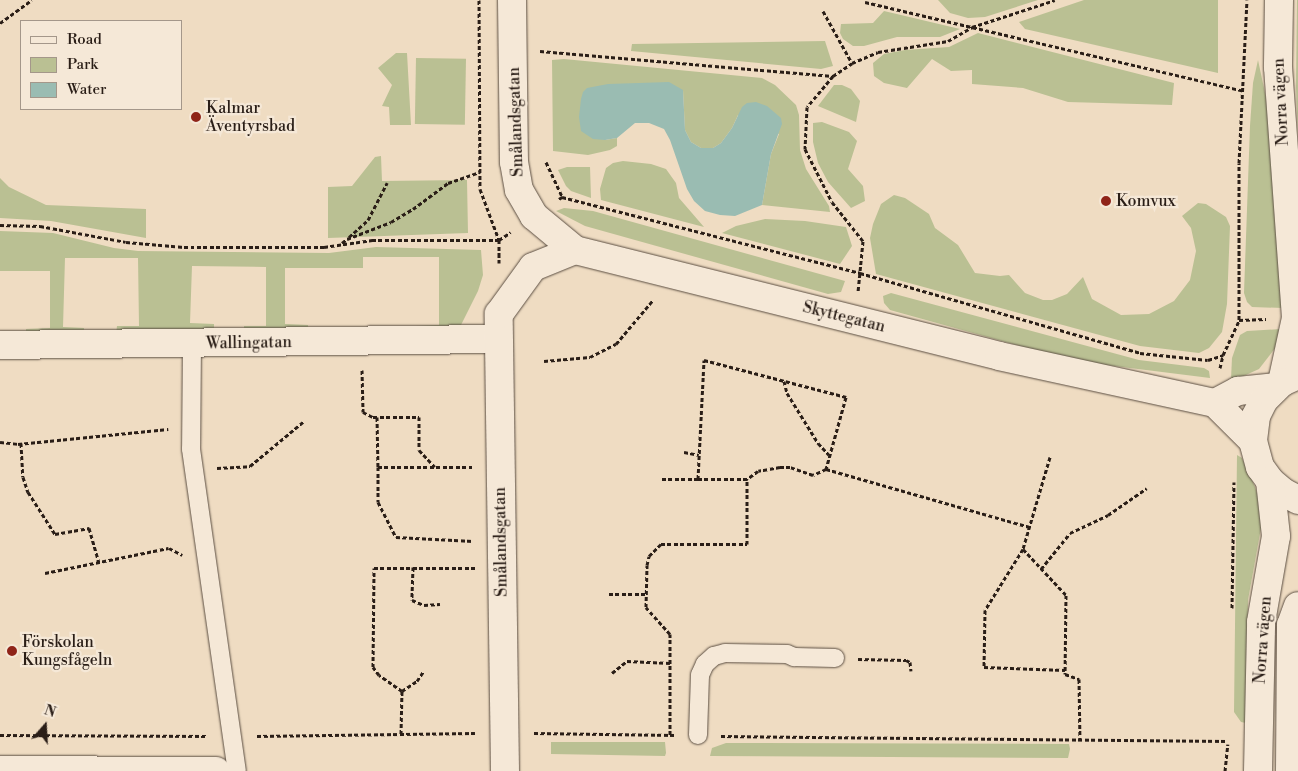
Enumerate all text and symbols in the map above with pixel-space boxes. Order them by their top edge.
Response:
legend [20,20,182,110]
text: Road [67,30,102,49]
text: Park [67,55,98,74]
street label: Norra vägen [1269,58,1293,146]
street label: Smålandsgatan [504,67,528,177]
text: Water [67,80,106,99]
place label: Kalmar Äventyrsbad [206,98,295,136]
marker: Kalmar Äventyrsbad [190,111,202,123]
place label: Komvux [1116,191,1176,211]
marker: Komvux [1100,195,1112,207]
street label: Skyttegatan [801,297,887,337]
street label: Wallingatan [206,333,292,353]
street label: Smålandsgatan [490,487,512,597]
street label: Norra vägen [1250,595,1276,685]
place label: Förskolan Kungsfågeln [22,632,112,670]
marker: Förskolan Kungsfågeln [6,645,18,657]
north arrow [20,701,70,751]
text: N [42,702,58,722]

